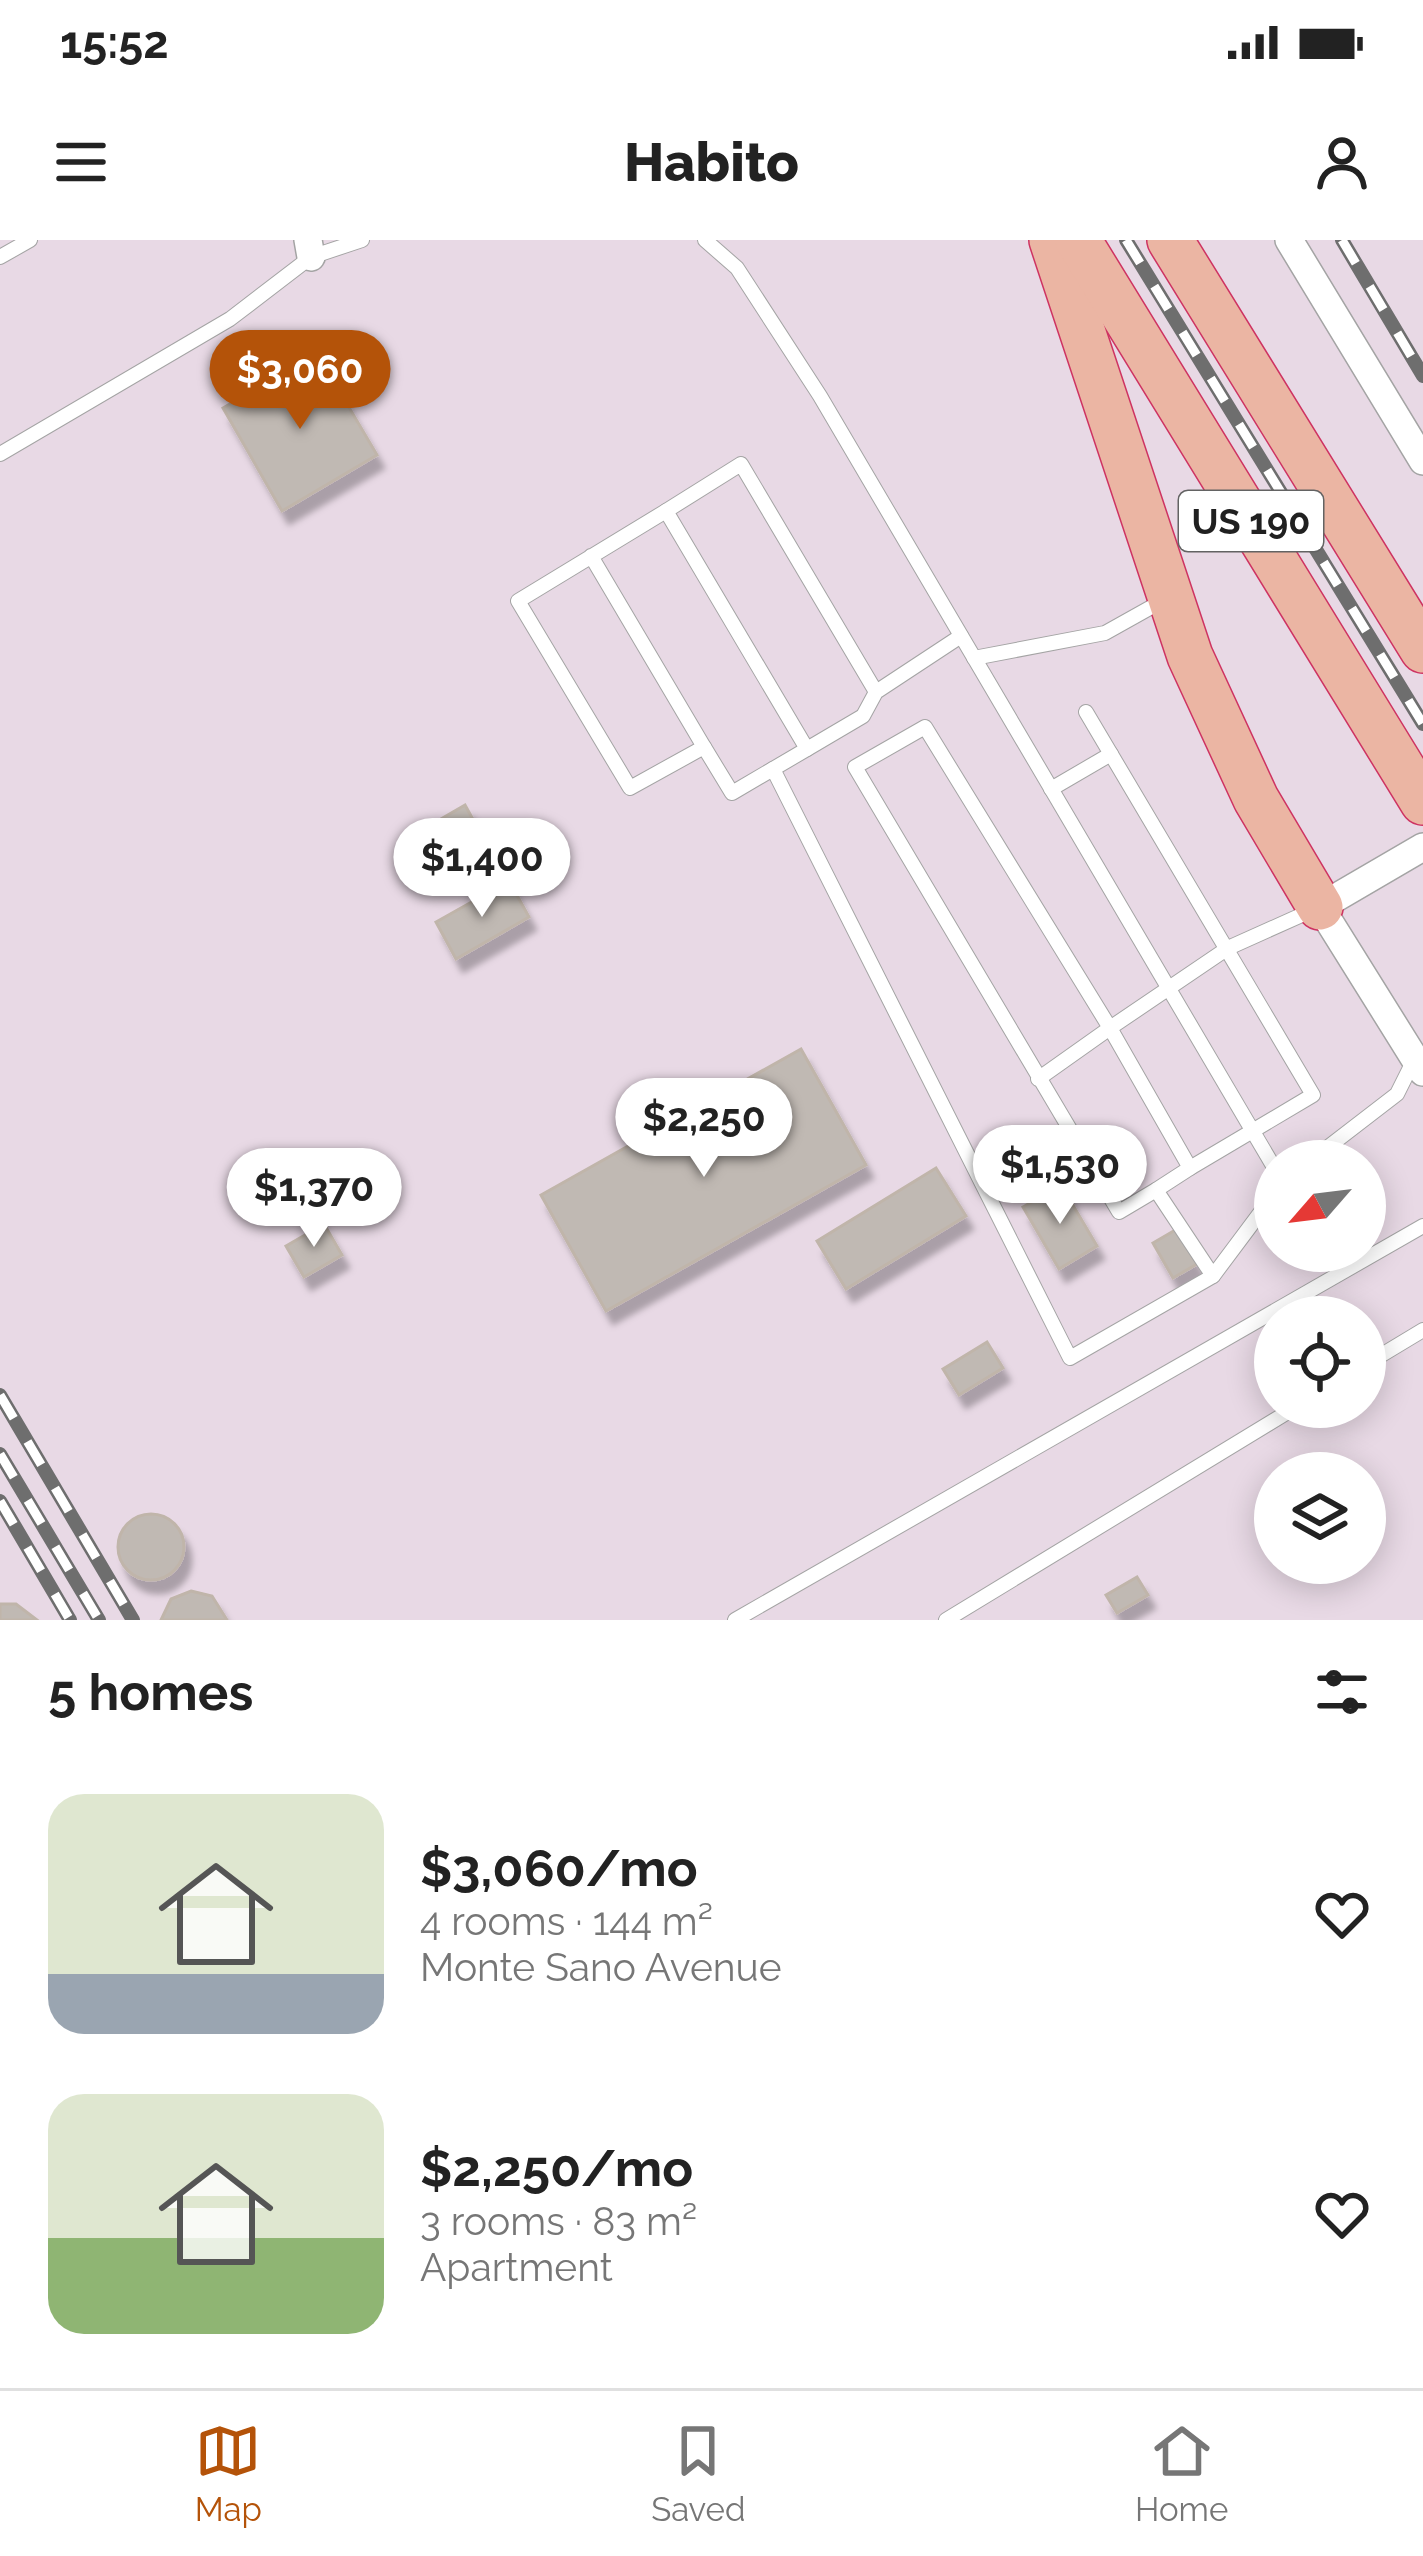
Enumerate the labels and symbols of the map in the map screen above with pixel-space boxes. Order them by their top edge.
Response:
pin: $3,060 [202,330,398,432]
road number: US 190 [1179,491,1323,551]
pin: $1,400 [384,818,580,920]
pin: $2,250 [606,1078,802,1180]
pin: $1,530 [962,1125,1158,1227]
north arrow [1254,1140,1386,1272]
pin: $1,370 [216,1148,412,1250]

